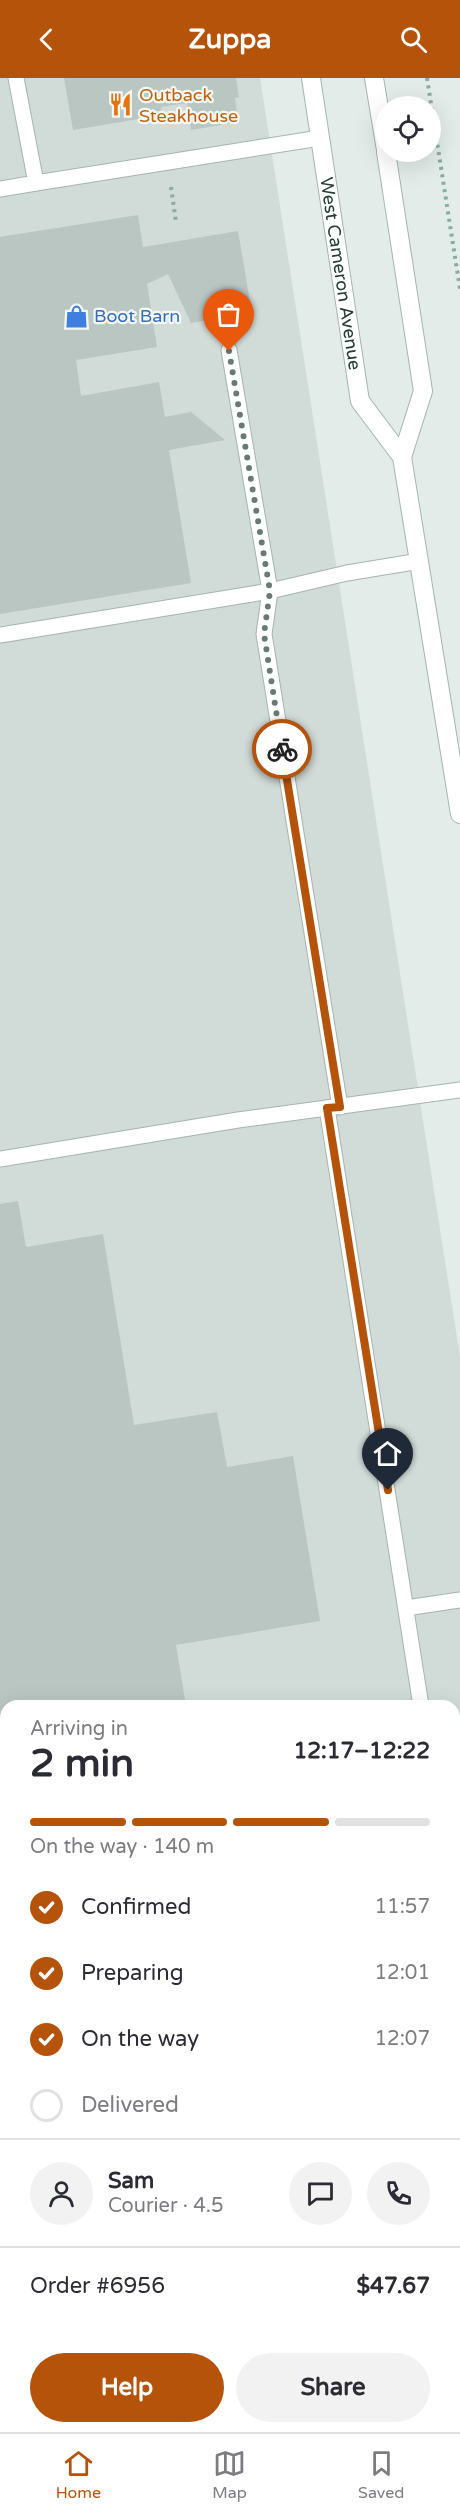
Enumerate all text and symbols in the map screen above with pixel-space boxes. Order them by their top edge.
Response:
icon: back [30,23,63,56]
text: Zuppa [189,23,271,56]
icon: search [397,23,430,56]
place label: Outback Steakhouse [139,84,238,127]
restaurant icon: Outback Steakhouse [108,92,134,118]
map controls [375,96,441,162]
button: locate [375,96,441,162]
street label: West Cameron Avenue [315,176,366,372]
pin [203,289,254,351]
icon: bag [212,298,245,331]
shop icon: Boot Barn [63,303,89,329]
place label: Boot Barn [94,305,180,327]
courier [252,719,312,779]
icon: bike [266,733,299,766]
pin [362,1428,413,1490]
icon: home [371,1437,404,1470]
text: Arriving in [30,1717,128,1741]
text: 12:17–12:22 [293,1738,430,1764]
text: 2 min [30,1740,134,1787]
text: On the way · 140 m [30,1835,214,1859]
icon: check [30,1891,63,1924]
text: Confirmed [81,1894,191,1920]
text: 11:57 [375,1895,430,1919]
icon: check [30,1957,63,1990]
text: Preparing [81,1960,184,1986]
text: 12:01 [375,1961,430,1985]
icon: check [30,2023,63,2056]
text: On the way [81,2026,199,2052]
text: 12:07 [375,2027,430,2051]
text: Delivered [81,2092,179,2118]
button: person [30,2162,93,2225]
button: chat [289,2162,352,2225]
button: phone [367,2162,430,2225]
text: Sam [108,2168,154,2194]
text: Courier · 4.5 [108,2194,223,2218]
text: Order #6956 [30,2273,165,2299]
text: $47.67 [357,2273,430,2299]
button: Help [30,2353,224,2422]
button: Share [236,2353,430,2422]
tab: Home [56,2447,101,2503]
tab: Map [212,2447,247,2503]
tab: Saved [358,2447,404,2503]

